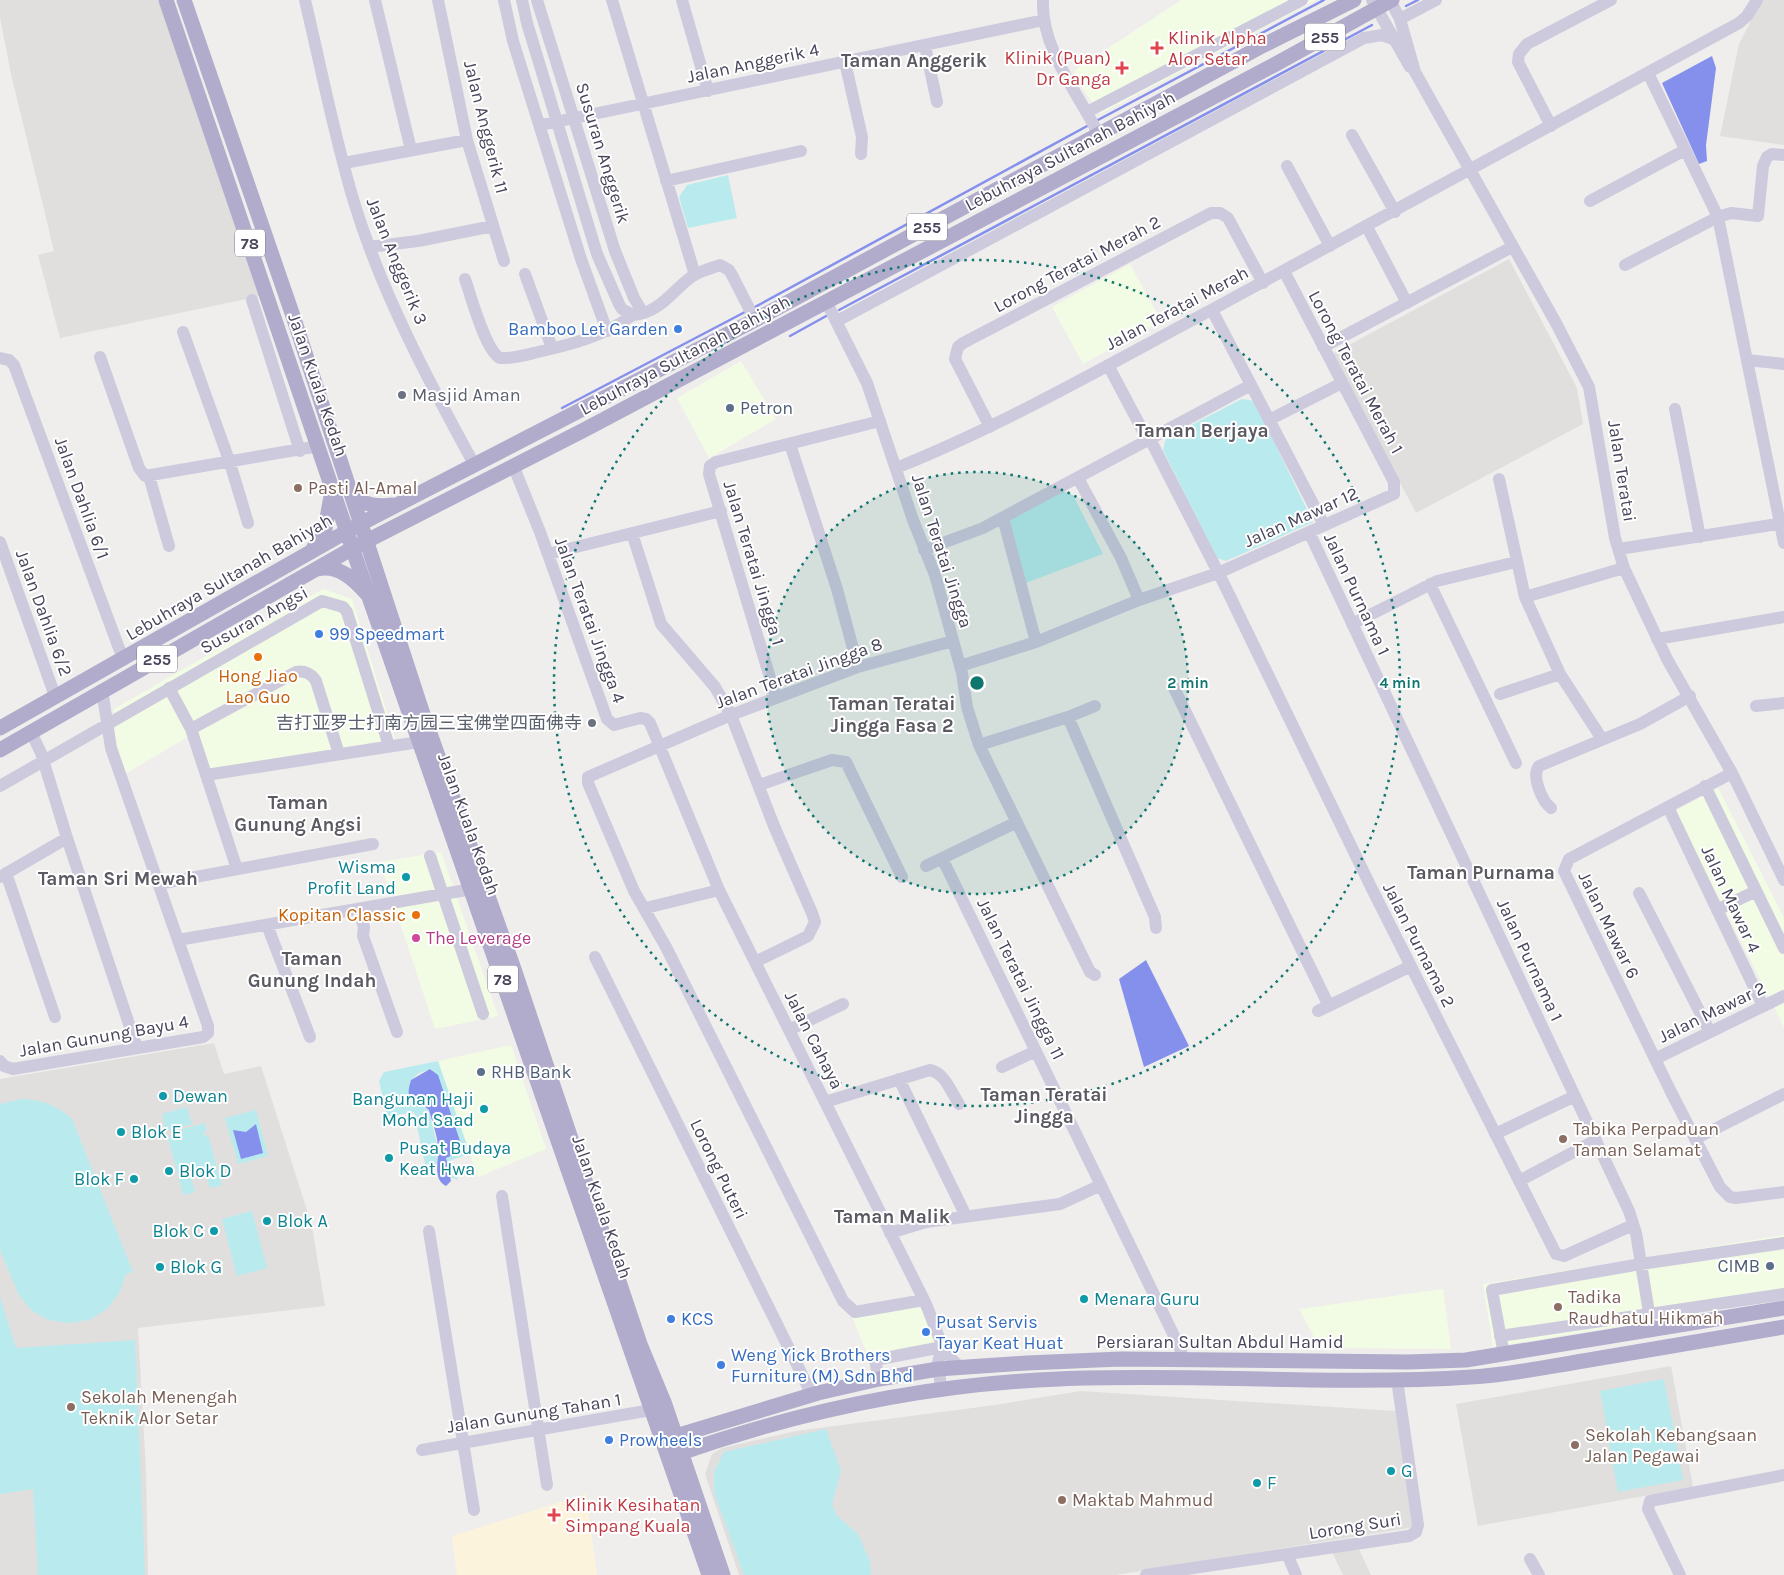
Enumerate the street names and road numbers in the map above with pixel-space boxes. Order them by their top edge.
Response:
road number: 255 [1305,24,1345,51]
street label: Jalan Anggerik 4 [685,38,821,88]
street label: Jalan Anggerik 11 [459,58,513,196]
street label: Susuran Anggerik [571,80,635,226]
street label: Lebuhraya Sultanah Bahiyah [961,86,1179,216]
street label: Jalan Anggerik 3 [362,194,432,328]
street label: Lorong Teratai Merah 2 [990,211,1164,317]
road number: 255 [907,213,947,240]
road number: 78 [235,230,265,256]
street label: Jalan Teratai Merah [1102,261,1252,355]
street label: Lorong Teratai Merah 1 [1304,287,1408,457]
street label: Lebuhraya Sultanah Bahiyah [576,290,794,420]
street label: Jalan Kuala Kedah [283,311,353,459]
street label: Jalan Teratai [1603,419,1641,523]
street label: Jalan Dahlia 6/1 [50,434,114,562]
street label: Jalan Teratai Jingga [907,471,977,631]
street label: Jalan Teratai Jingga 1 [719,478,789,648]
street label: Jalan Mawar 12 [1241,482,1361,552]
street label: Lebuhraya Sultanah Bahiyah [122,509,336,645]
street label: Jalan Purnama 1 [1319,529,1395,659]
street label: Jalan Teratai Jingga 4 [550,534,630,706]
street label: Jalan Dahlia 6/2 [11,547,77,679]
street label: Susuran Angsi [196,581,312,659]
street label: Jalan Teratai Jingga 8 [713,633,885,713]
road number: 255 [137,646,177,672]
street label: Jalan Kuala Kedah [433,750,505,898]
street label: Jalan Mawar 4 [1696,842,1766,956]
street label: Jalan Mawar 6 [1574,868,1644,982]
street label: Jalan Purnama 2 [1378,879,1460,1011]
street label: Jalan Teratai Jingga 11 [972,895,1070,1063]
street label: Jalan Purnama 1 [1492,895,1568,1025]
road number: 78 [488,966,518,992]
street label: Jalan Mawar 2 [1655,977,1769,1047]
street label: Jalan Cahaya [780,987,848,1093]
street label: Jalan Gunung Bayu 4 [18,1010,190,1062]
street label: Lorong Puteri [685,1115,753,1223]
street label: Jalan Kuala Kedah [567,1133,637,1281]
street label: Persiaran Sultan Abdul Hamid [1096,1331,1344,1353]
street label: Jalan Gunung Tahan 1 [445,1388,623,1438]
street label: Lorong Suri [1307,1508,1403,1544]

